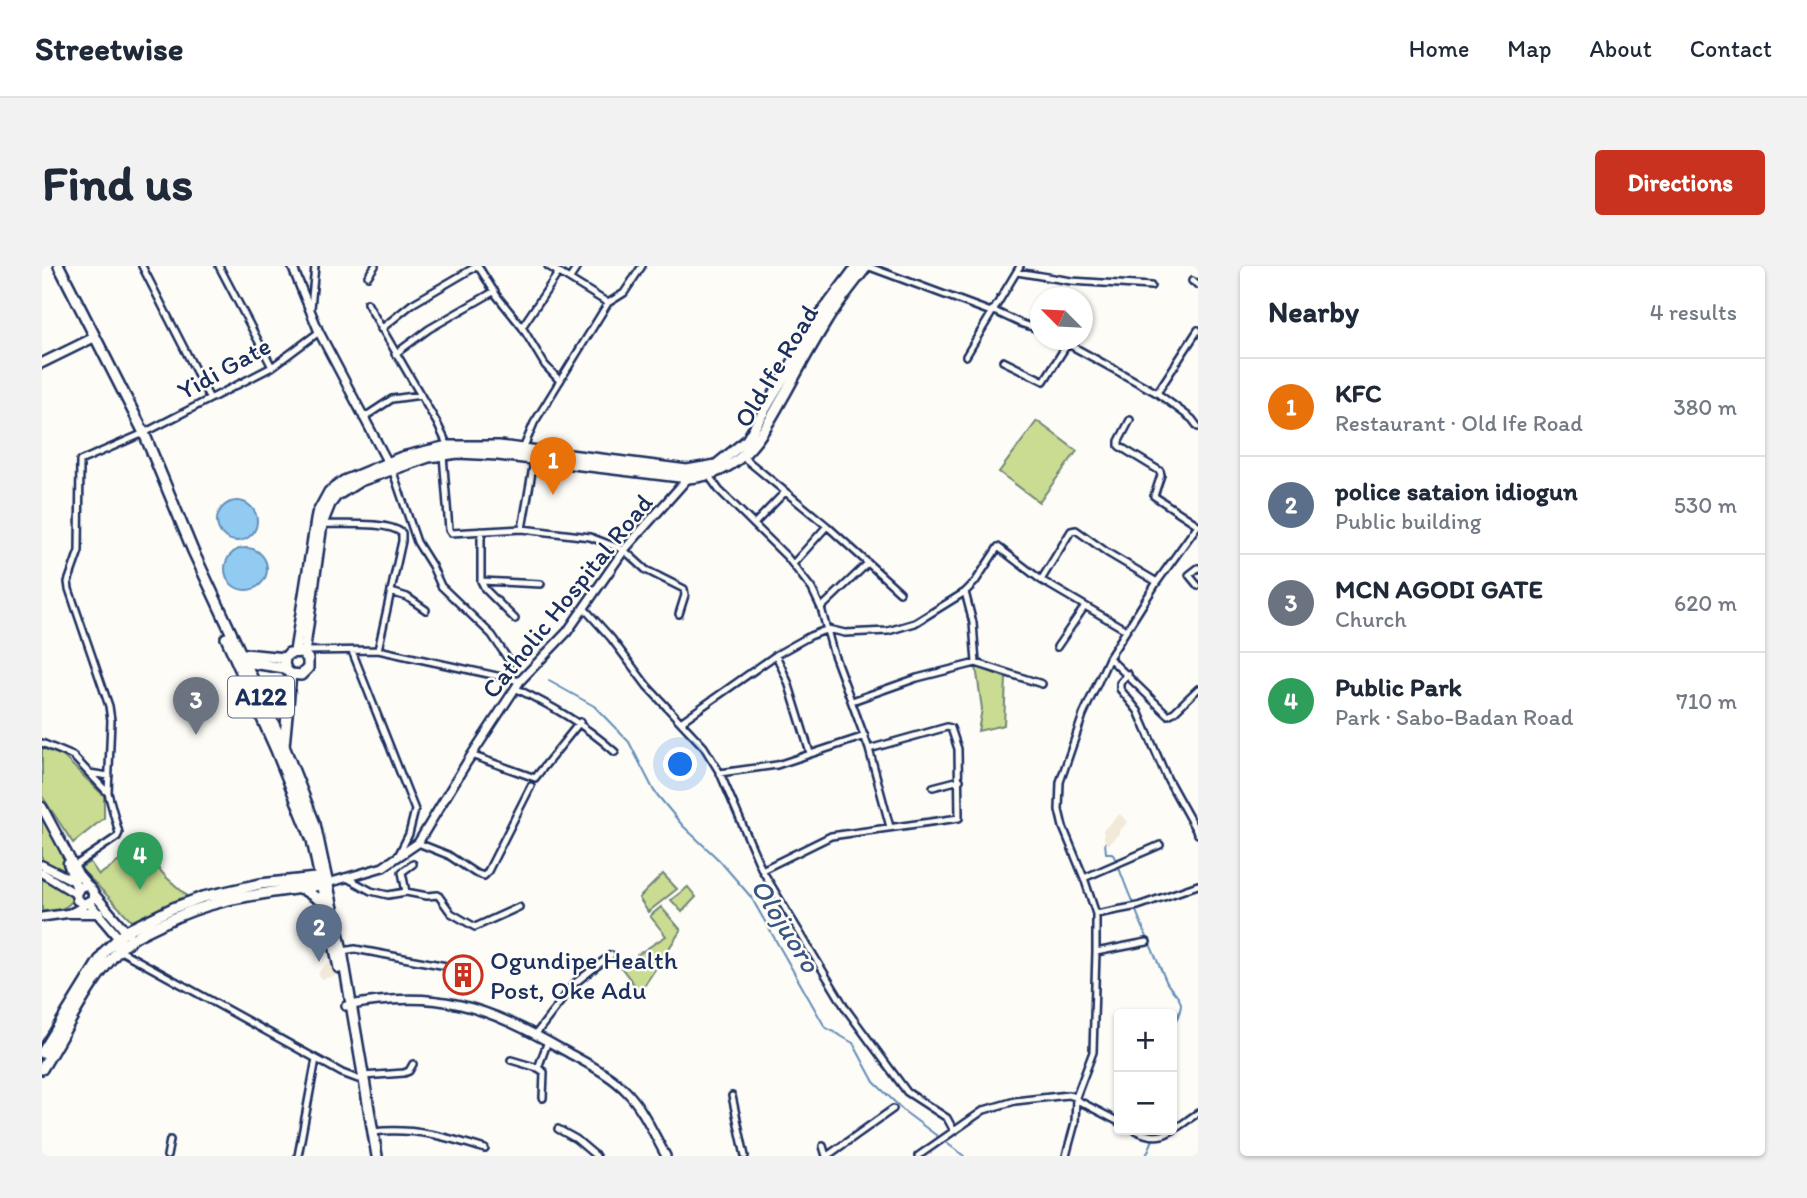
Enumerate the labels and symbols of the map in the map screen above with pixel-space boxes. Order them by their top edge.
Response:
north arrow [1030,287,1093,350]
street label: Old Ife Road [727,298,825,433]
street label: Yidi Gate [172,329,276,407]
pin: 1 [530,437,576,495]
street label: Catholic Hospital Road [475,487,659,705]
road number: A122 [228,676,294,718]
pin: 3 [173,677,219,735]
your location [663,747,697,781]
pin: 4 [117,832,163,890]
water label: Olojuoro [744,872,828,979]
pin: 2 [296,904,342,962]
place label: Ogundipe Health Post, Oke Adu [490,944,678,1006]
building icon: Ogundipe Health Post, Oke Adu [442,954,484,996]

